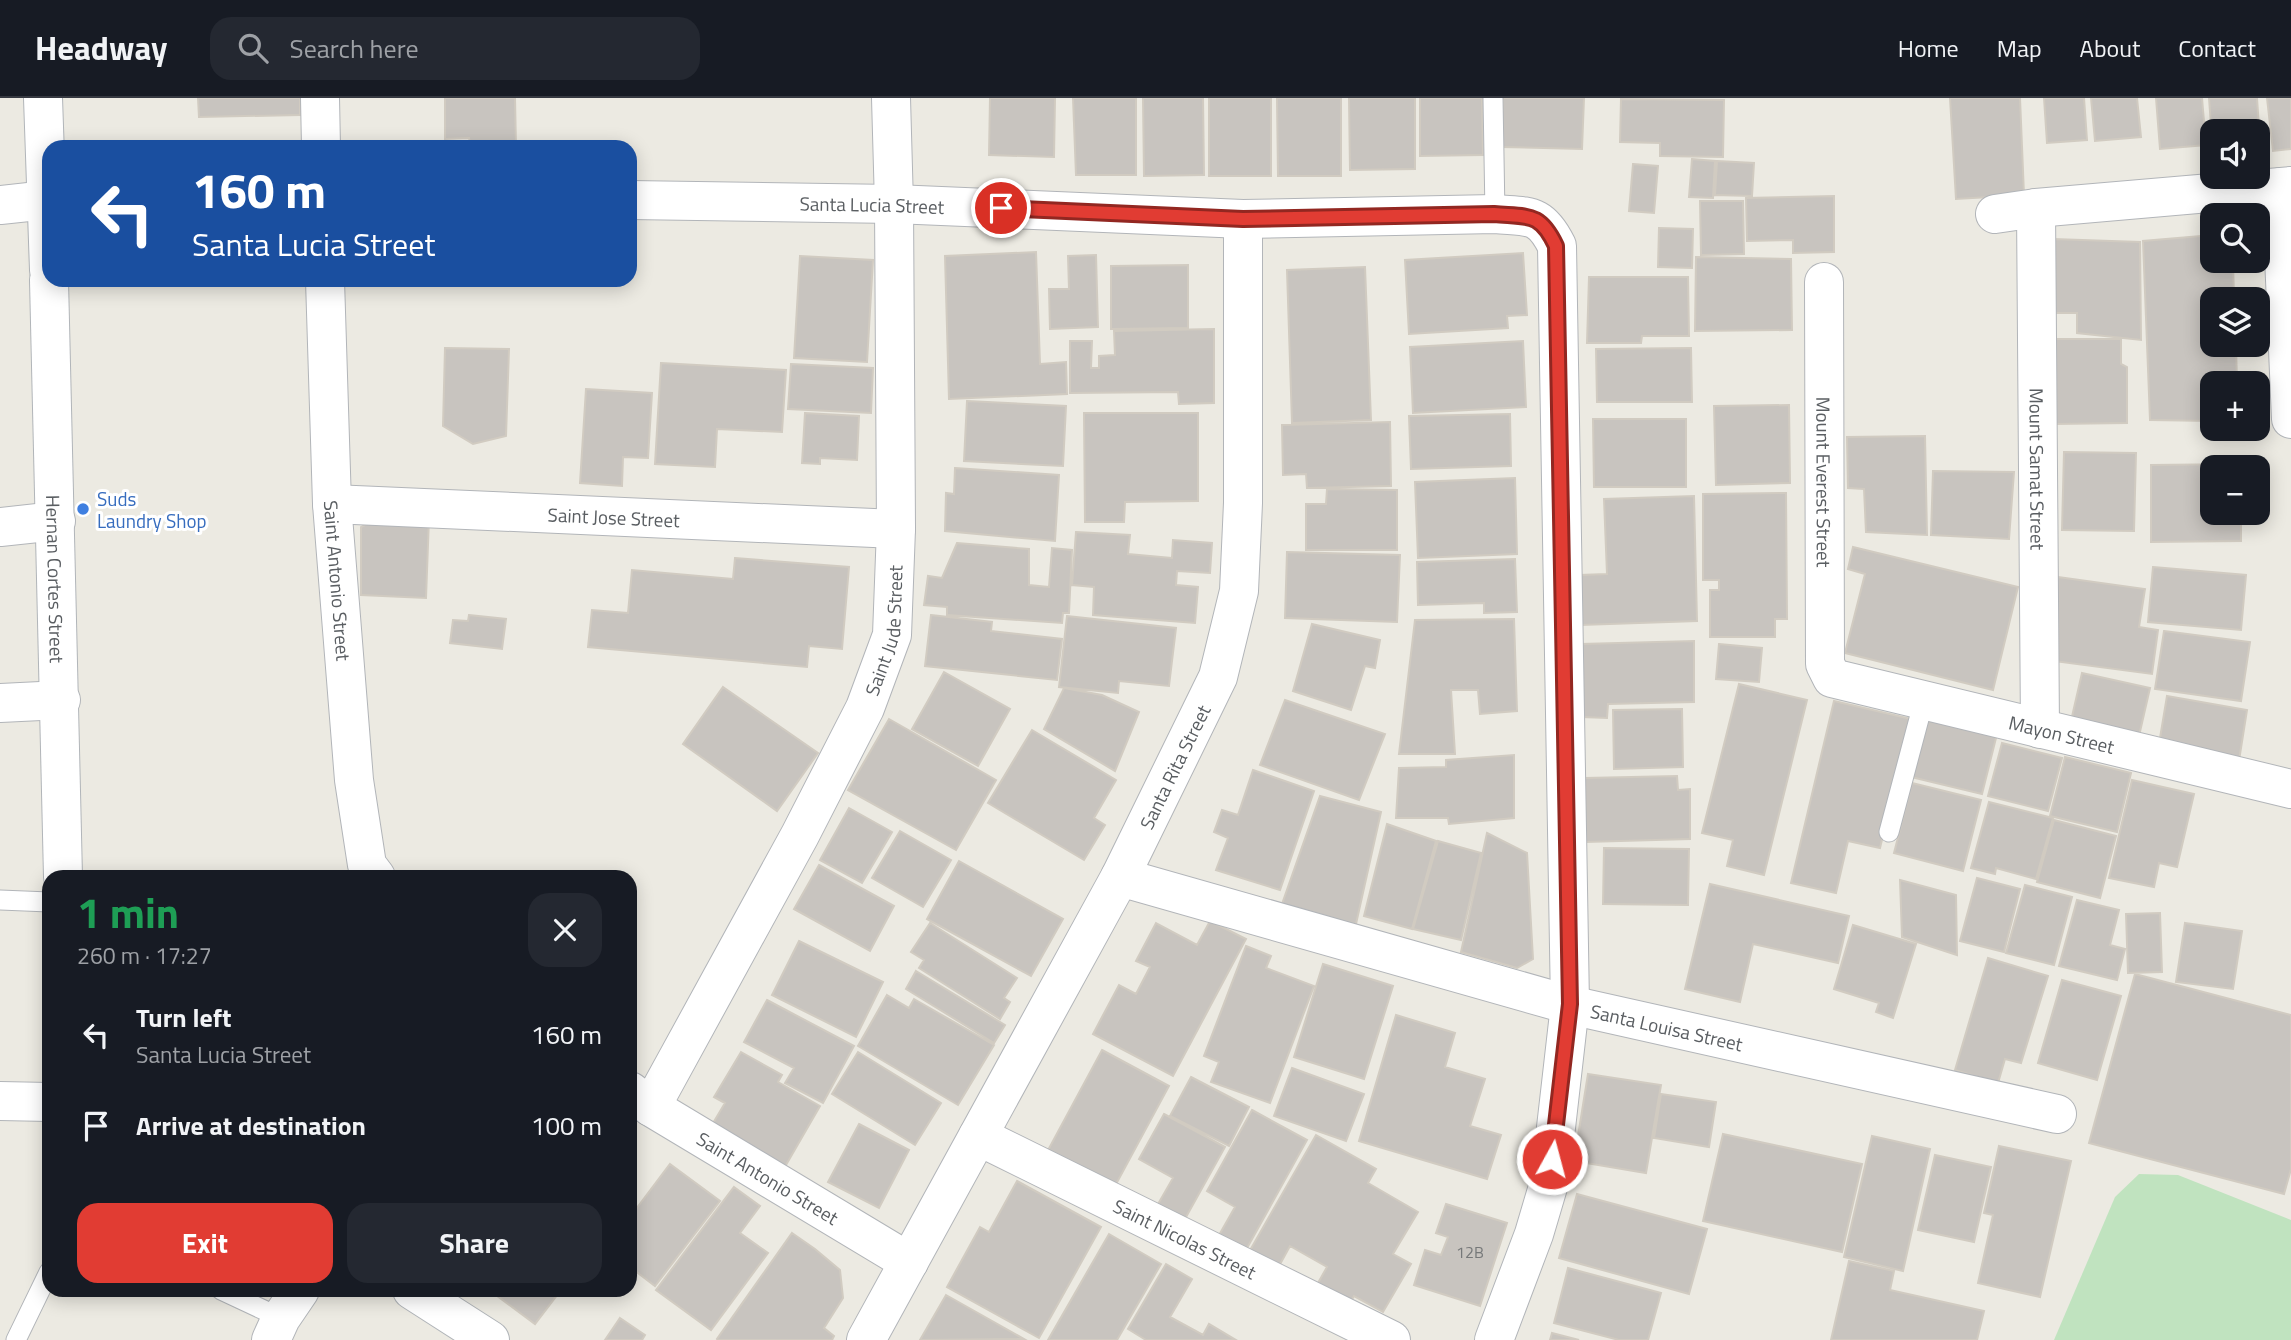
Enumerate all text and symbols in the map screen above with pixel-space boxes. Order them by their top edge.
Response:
search box [210,17,700,80]
text: Headway [35,23,168,73]
icon: search [234,29,272,67]
text: Search here [290,29,419,68]
text: Home [1898,30,1959,66]
text: Map [1997,30,2042,66]
text: About [2080,30,2140,66]
text: Contact [2178,30,2256,66]
map controls [2200,119,2270,525]
button: sound [2200,119,2270,189]
text: 160 m [192,152,326,227]
icon: left [77,168,168,259]
pin [971,178,1031,238]
street label: Santa Lucia Street [799,188,945,221]
icon: arrive [982,189,1020,227]
button: search [2200,203,2270,273]
text: Santa Lucia Street [192,220,435,268]
button: layers [2200,287,2270,357]
button: + [2200,371,2270,441]
street label: Mount Samat Street [2023,388,2053,551]
street label: Mount Everest Street [1810,397,1839,568]
button: − [2200,455,2270,525]
place label: Suds Laundry Shop [97,484,206,535]
street label: Hernan Cortes Street [40,495,72,664]
street label: Saint Antonio Street [317,499,359,662]
street label: Saint Jose Street [547,499,681,534]
marker: Suds Laundry Shop [75,501,91,517]
street label: Saint Jude Street [856,564,909,699]
street label: Santa Rita Street [1131,699,1217,834]
street label: Mayon Street [2006,707,2118,760]
text: 1 min [77,880,179,944]
button: close [528,893,602,967]
text: 260 m · 17:27 [77,938,212,973]
street label: Santa Louisa Street [1588,996,1746,1058]
text: Turn left [136,998,231,1037]
text: 160 m [531,1015,602,1054]
icon: left [77,1016,115,1054]
text: Santa Lucia Street [136,1037,311,1072]
text: Arrive at destination [136,1106,366,1145]
text: 100 m [531,1106,602,1145]
icon: arrive [77,1107,115,1145]
position arrow [1515,1122,1589,1196]
street label: Saint Antonio Street [692,1123,845,1231]
street label: Saint Nicolas Street [1109,1191,1262,1286]
button: Exit [77,1203,333,1283]
button: Share [347,1203,602,1283]
house number: 12B [1456,1240,1484,1264]

